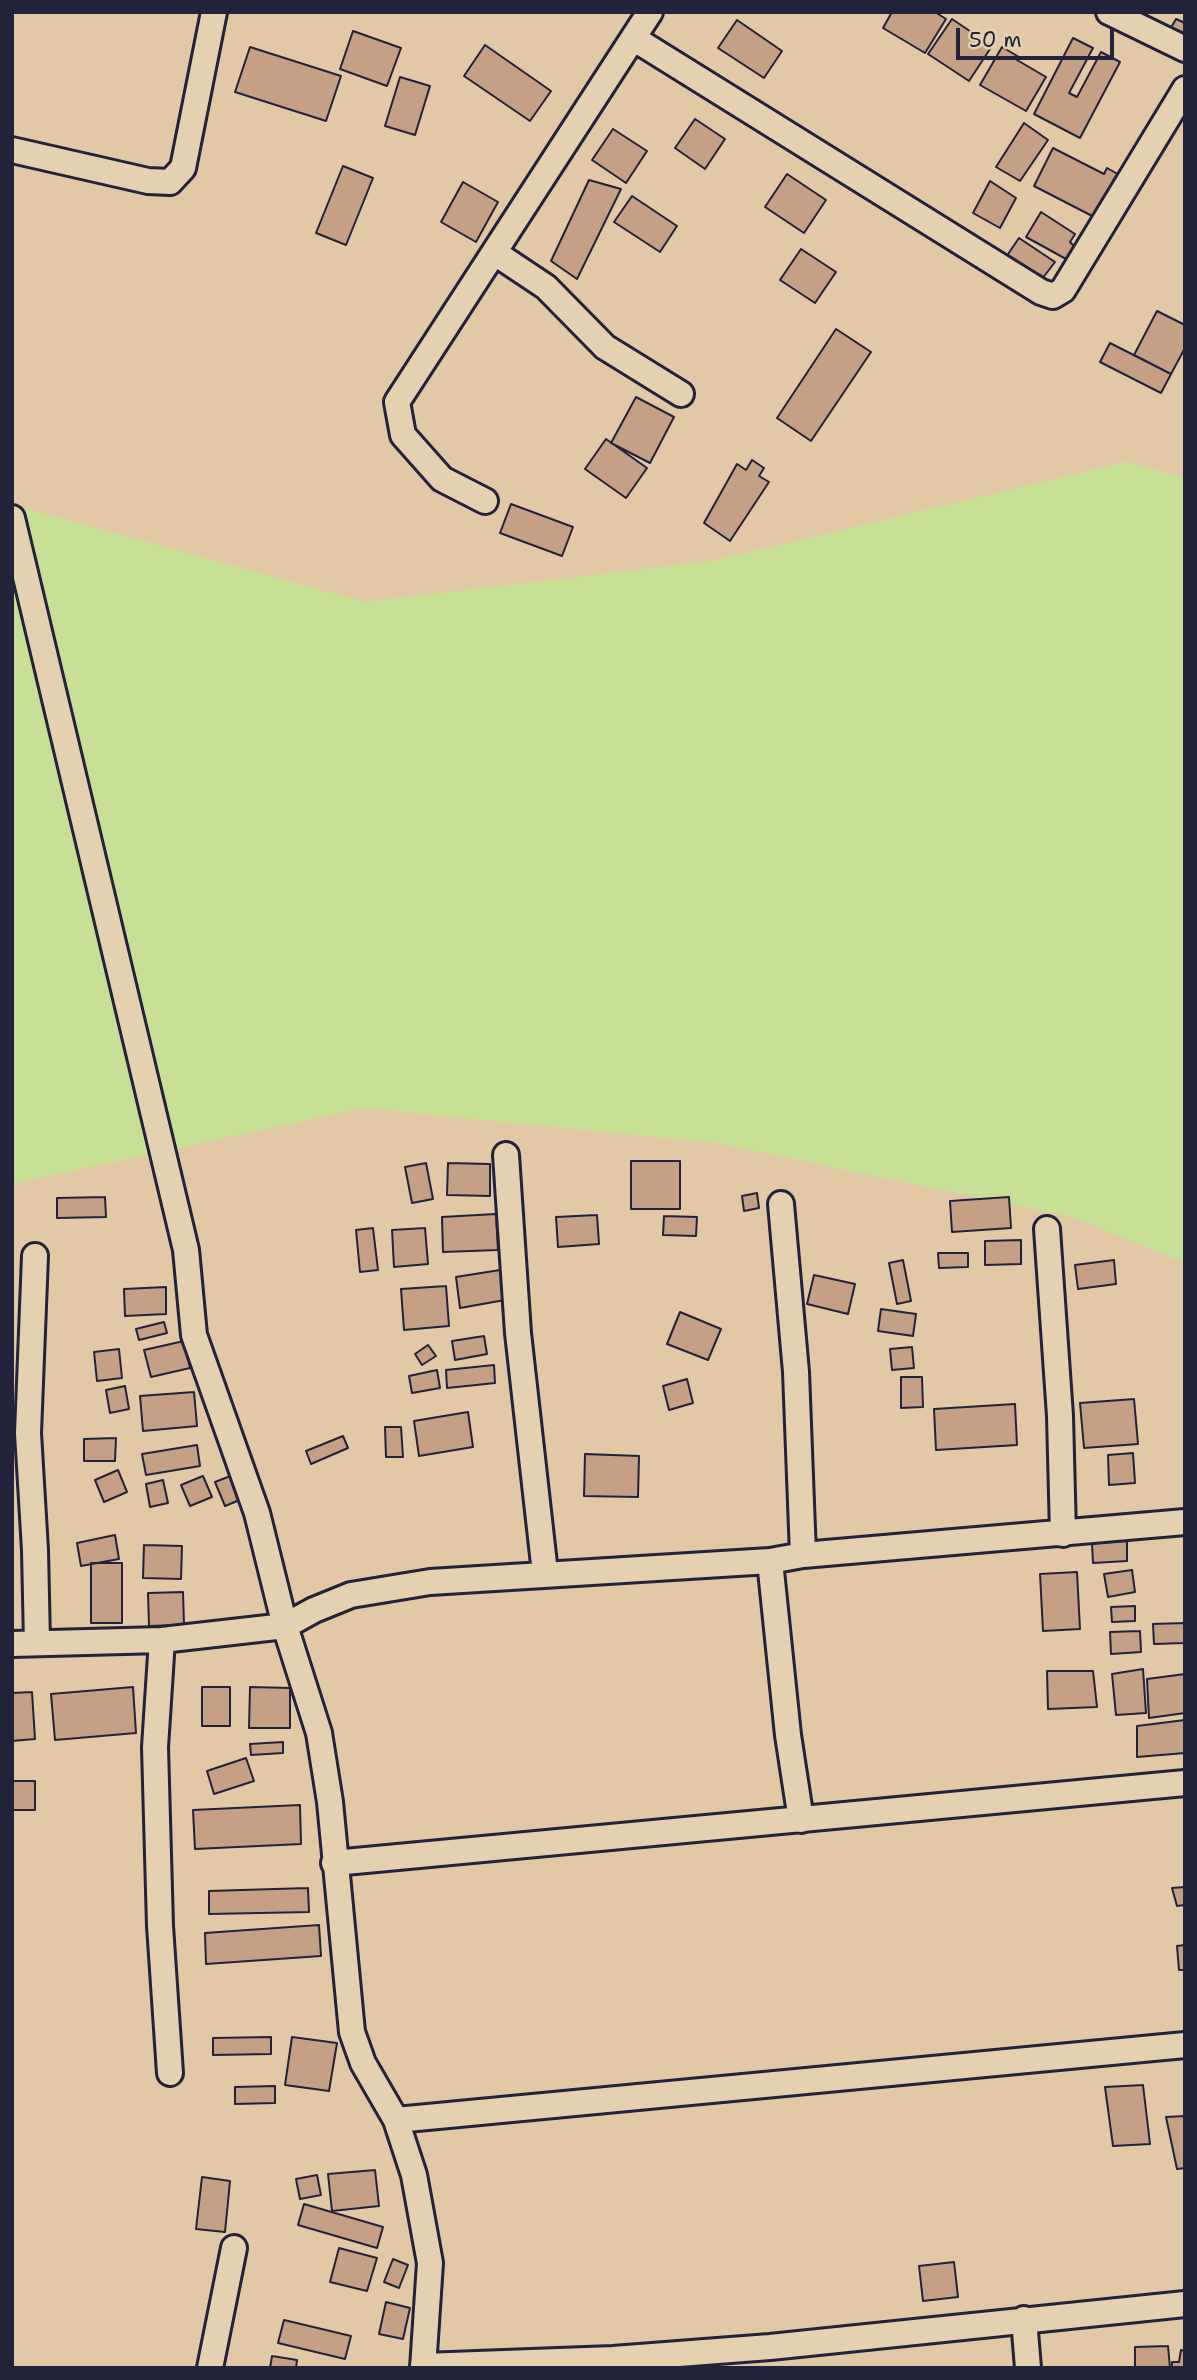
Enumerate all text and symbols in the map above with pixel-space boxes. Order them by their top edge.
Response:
scale bar [959,14,1116,58]
text: 50 m [969,26,1022,54]

